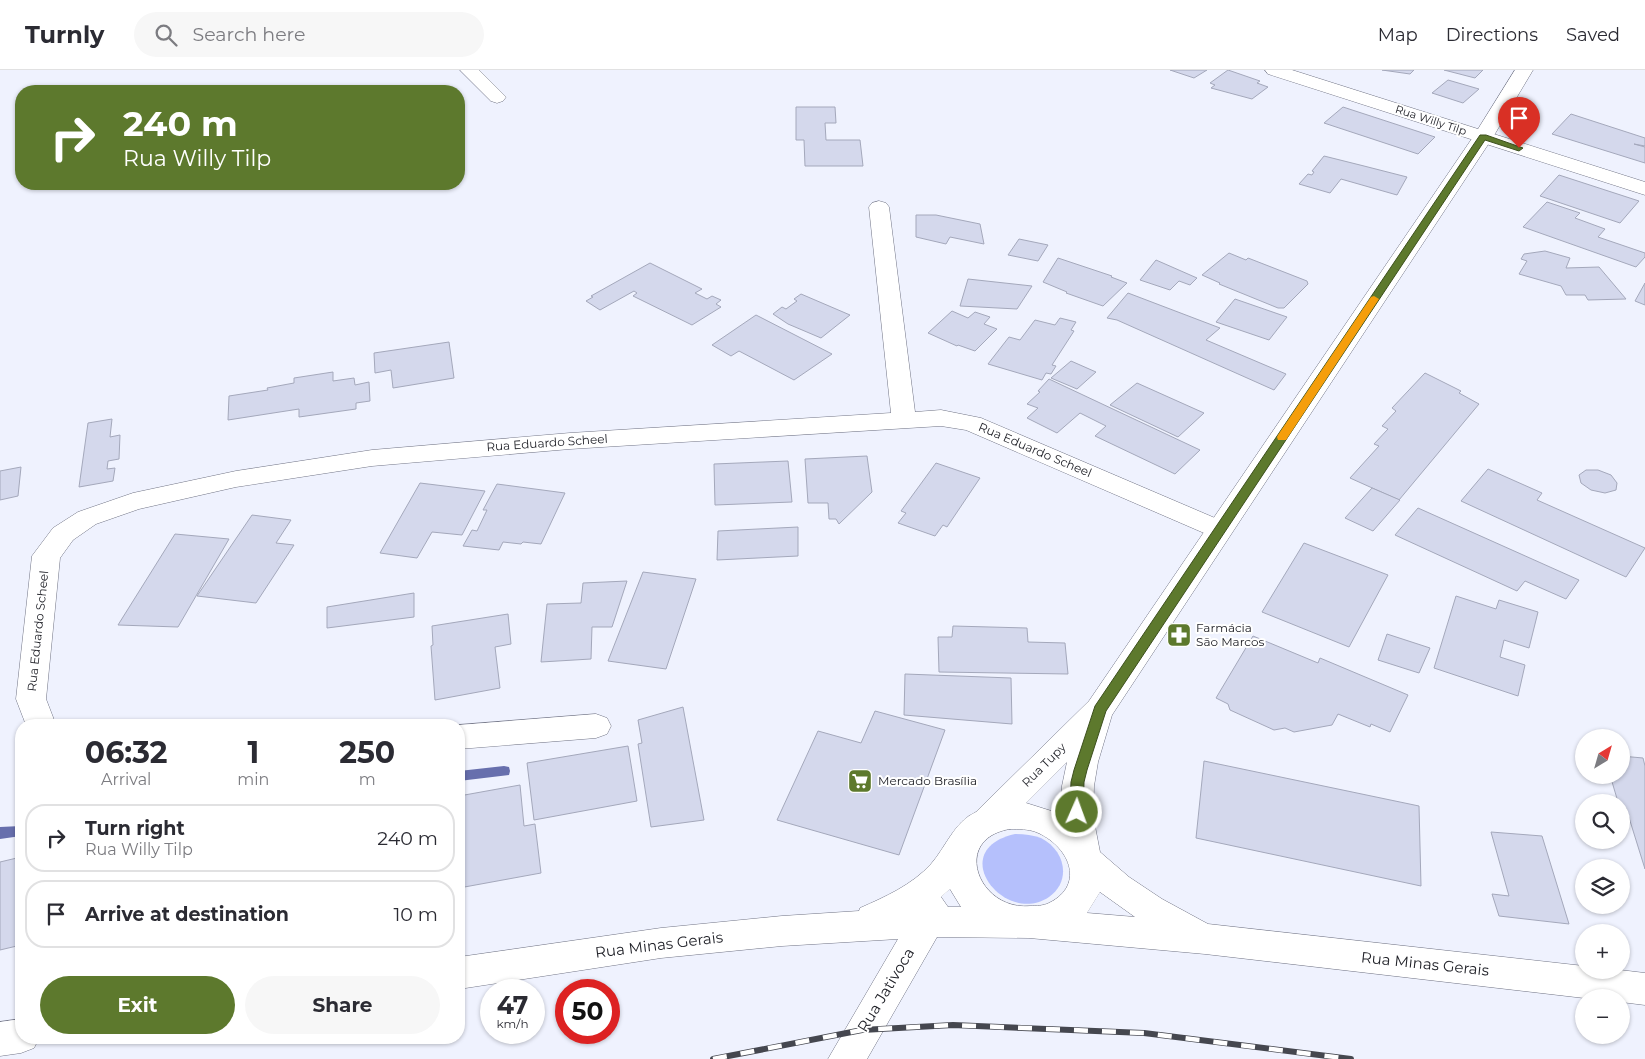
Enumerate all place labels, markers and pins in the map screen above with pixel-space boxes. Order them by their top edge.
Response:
pin [1498,97,1540,148]
place label: Farmácia São Marcos [1196,620,1265,649]
pharmacy icon: Farmácia São Marcos [1166,622,1192,648]
supermarket icon: Mercado Brasília [847,768,873,794]
place label: Mercado Brasília [878,773,977,788]

